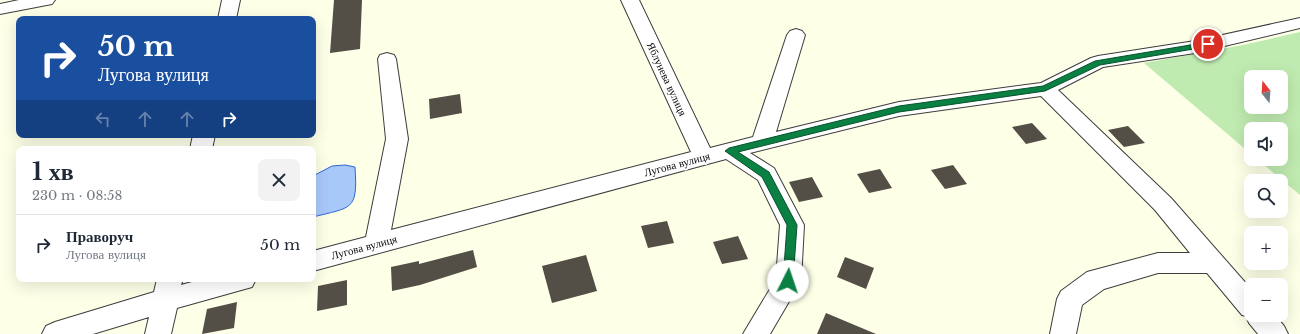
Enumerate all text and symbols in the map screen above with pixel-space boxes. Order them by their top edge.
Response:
pin [1191,27,1225,61]
text: 50 m [98,29,174,64]
icon: right [32,32,84,84]
icon: arrive [1197,33,1219,55]
street label: Яблунева вулиця [644,40,690,118]
text: Лугова вулиця [98,64,209,86]
north arrow [1244,70,1288,114]
map controls [1244,70,1288,322]
icon: left [92,108,114,130]
icon: ahead [134,108,156,130]
icon: ahead [176,108,198,130]
icon: right [218,108,240,130]
button: sound [1244,122,1288,166]
street label: Лугова вулиця [643,148,711,180]
text: 1 хв [32,157,74,186]
button: close [258,159,300,201]
button: search [1244,174,1288,218]
text: 230 m · 08:58 [32,187,122,204]
button: + [1244,226,1288,270]
text: Праворуч [66,227,133,246]
street label: Лугова вулиця [330,231,398,263]
icon: right [32,234,54,256]
text: 50 m [260,235,300,254]
text: Лугова вулиця [66,246,146,263]
position arrow [767,260,809,302]
button: − [1244,278,1288,322]

